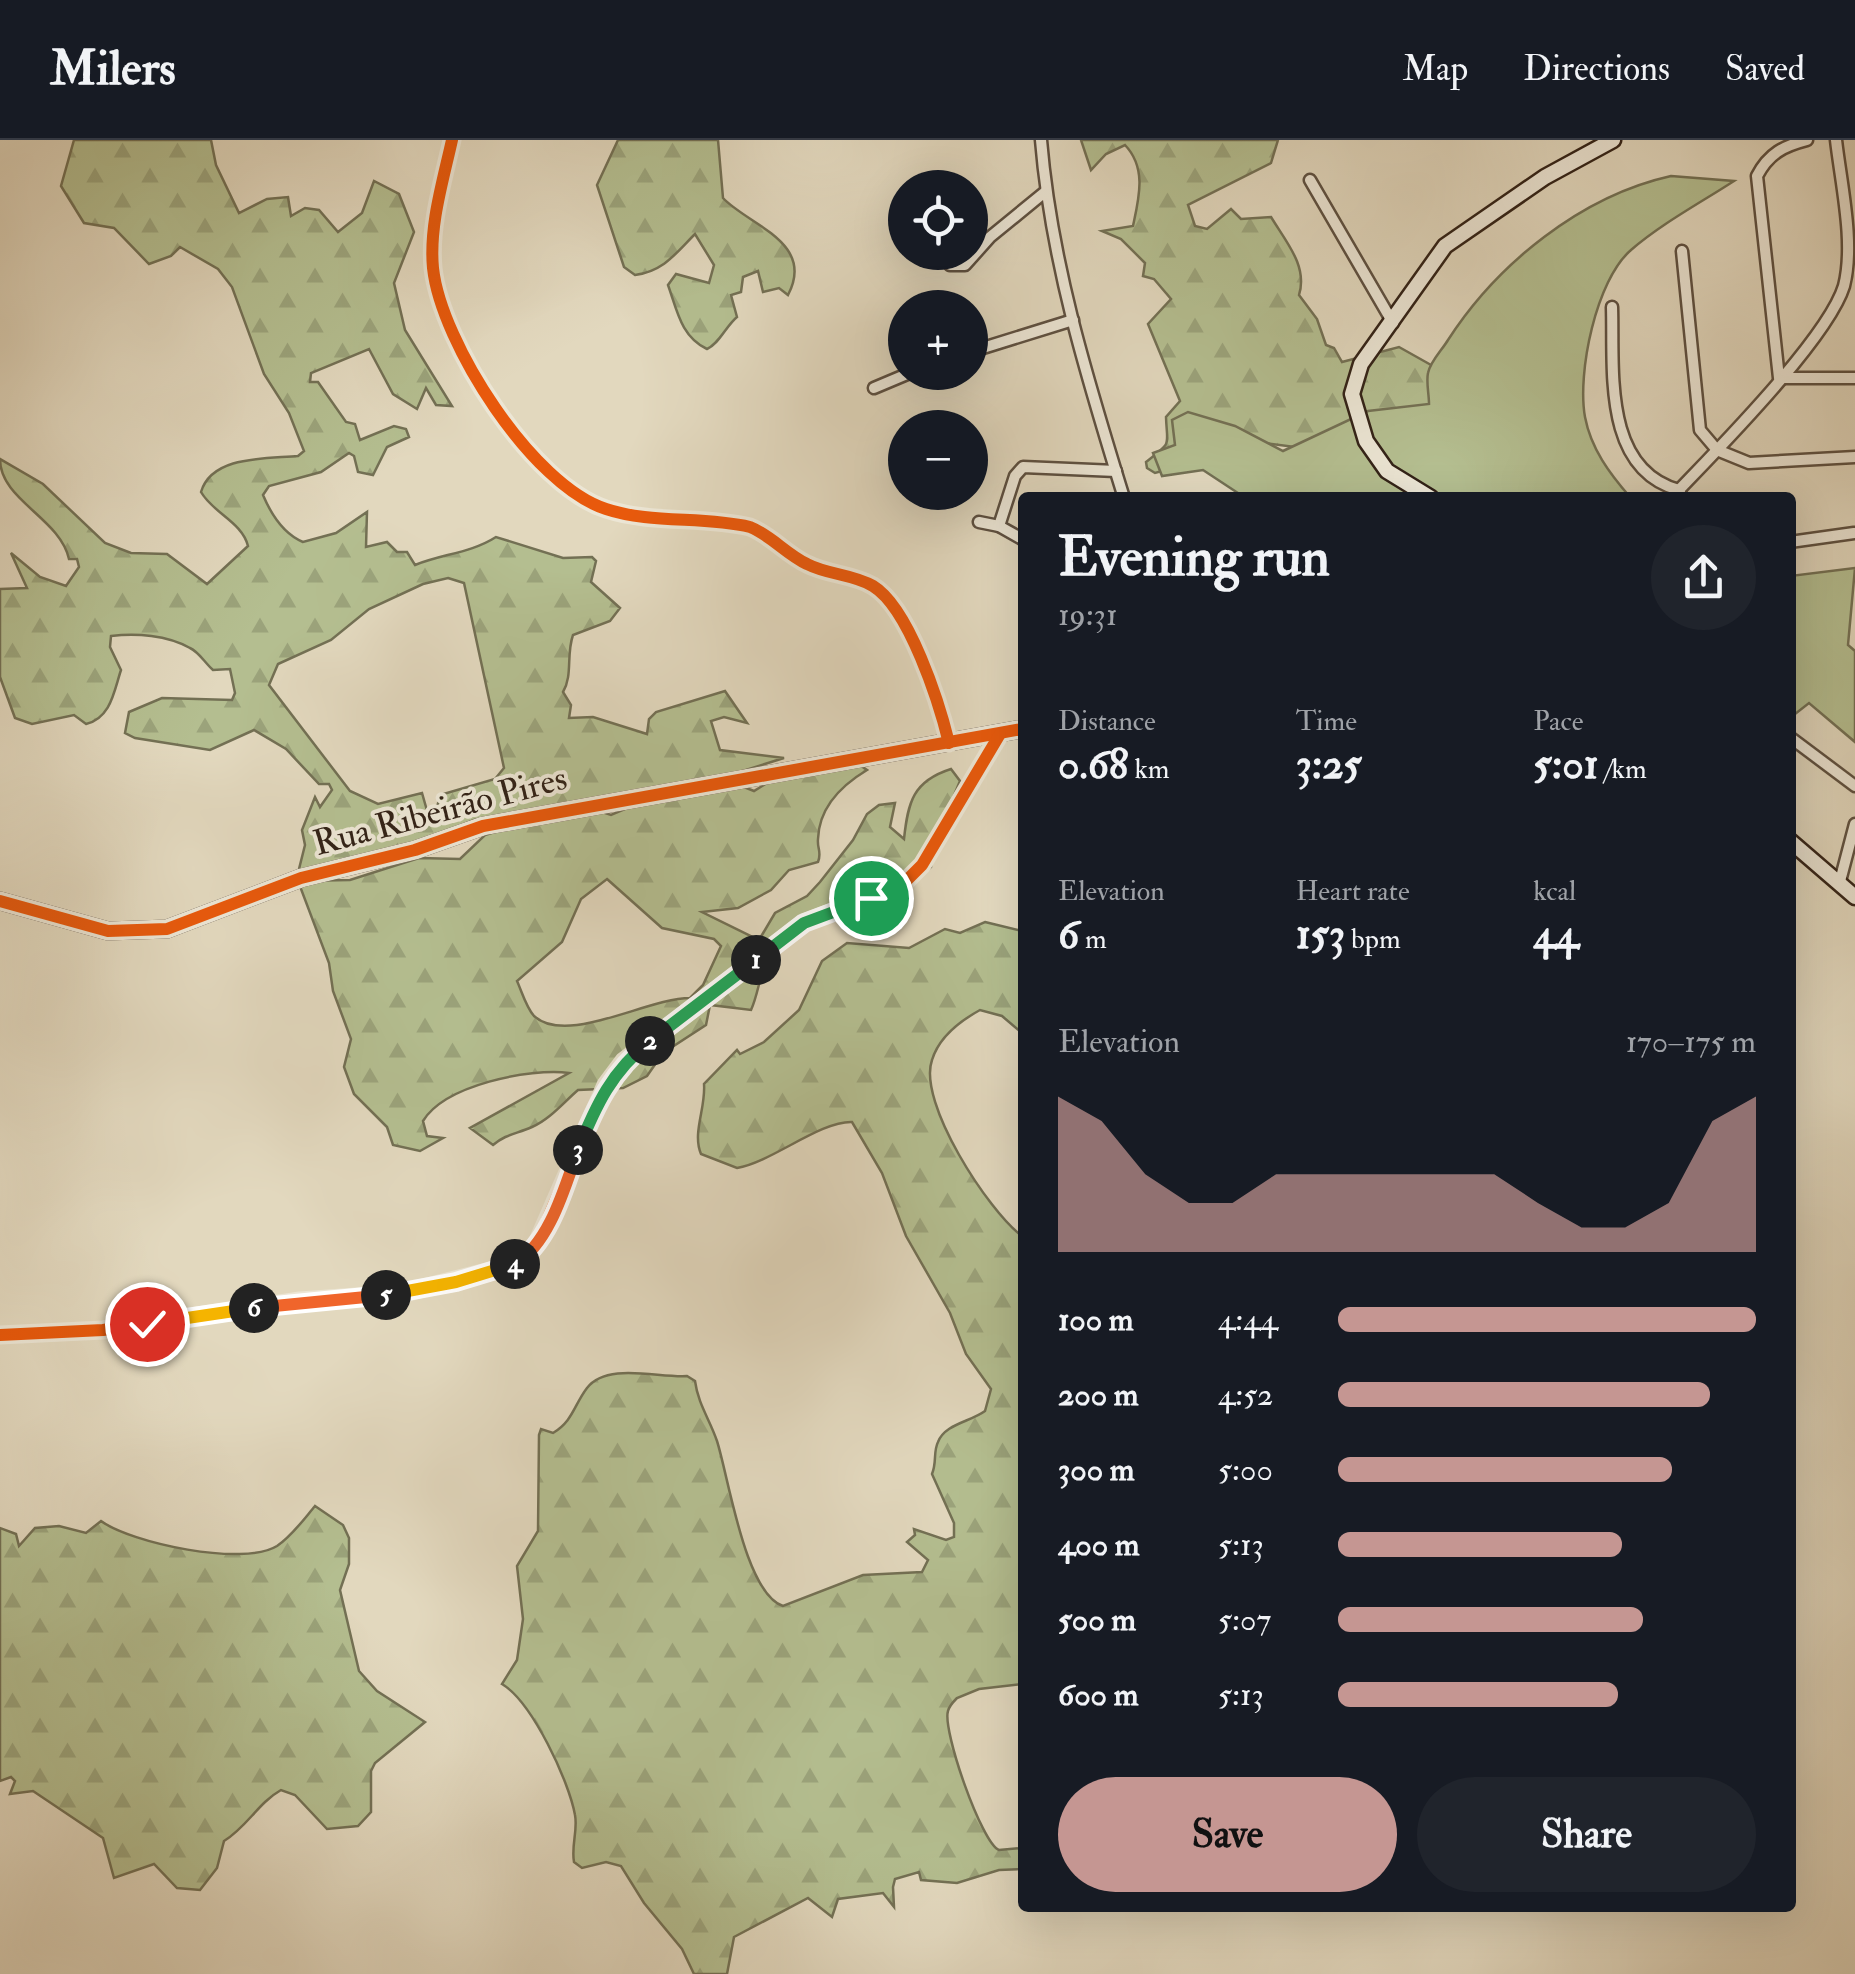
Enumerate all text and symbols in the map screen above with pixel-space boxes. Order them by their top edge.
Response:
text: Milers [50,39,176,99]
text: Map [1402,47,1468,91]
text: Directions [1523,47,1670,91]
text: Saved [1725,47,1805,91]
map controls [888,170,988,510]
button: locate [888,170,988,270]
button: + [888,290,988,390]
button: − [888,410,988,510]
text: Evening run [1058,523,1330,592]
button: share [1651,525,1756,630]
text: 19:31 [1058,595,1117,635]
text: Distance [1058,704,1156,739]
text: Time [1296,704,1357,739]
text: Pace [1533,704,1584,739]
text: 0.68 [1058,739,1129,791]
text: 3:25 [1296,739,1362,791]
text: 5:01 [1533,739,1598,791]
text: km [1129,752,1170,787]
text: /km [1598,752,1647,787]
street label: Rua Ribeirão Pires [308,756,572,866]
pin [829,856,914,941]
icon: arrive [844,871,899,926]
text: Elevation [1058,874,1165,909]
text: Heart rate [1296,874,1410,909]
text: kcal [1533,874,1576,909]
text: 6 [1058,909,1079,961]
text: 153 [1296,909,1345,961]
text: 44 [1533,909,1579,961]
text: m [1079,922,1107,957]
text: bpm [1345,922,1401,957]
pin: 1 [731,935,781,985]
text: 1 [751,942,761,977]
pin: 2 [625,1016,675,1066]
text: Elevation [1058,1022,1180,1062]
text: 170–175 m [1626,1022,1756,1062]
text: 2 [643,1023,657,1058]
pin: 3 [553,1125,603,1175]
text: 3 [573,1132,583,1167]
pin: 4 [490,1239,540,1289]
text: 4 [507,1246,523,1281]
pin: 5 [361,1270,411,1320]
text: 5 [380,1277,392,1312]
pin [105,1282,190,1367]
pin: 6 [229,1283,279,1333]
text: 6 [247,1290,261,1325]
icon: check [120,1297,175,1352]
text: 100 m [1058,1300,1134,1340]
text: 4:44 [1218,1300,1278,1340]
text: 200 m [1058,1375,1139,1415]
text: 4:52 [1218,1375,1273,1415]
text: 300 m [1058,1450,1135,1490]
text: 5:00 [1218,1450,1273,1490]
text: 400 m [1058,1525,1140,1565]
text: 5:13 [1218,1525,1264,1565]
text: 500 m [1058,1600,1136,1640]
text: 5:07 [1218,1600,1271,1640]
text: 600 m [1058,1675,1139,1715]
text: 5:13 [1218,1675,1264,1715]
button: Save [1058,1777,1397,1892]
button: Share [1417,1777,1756,1892]

